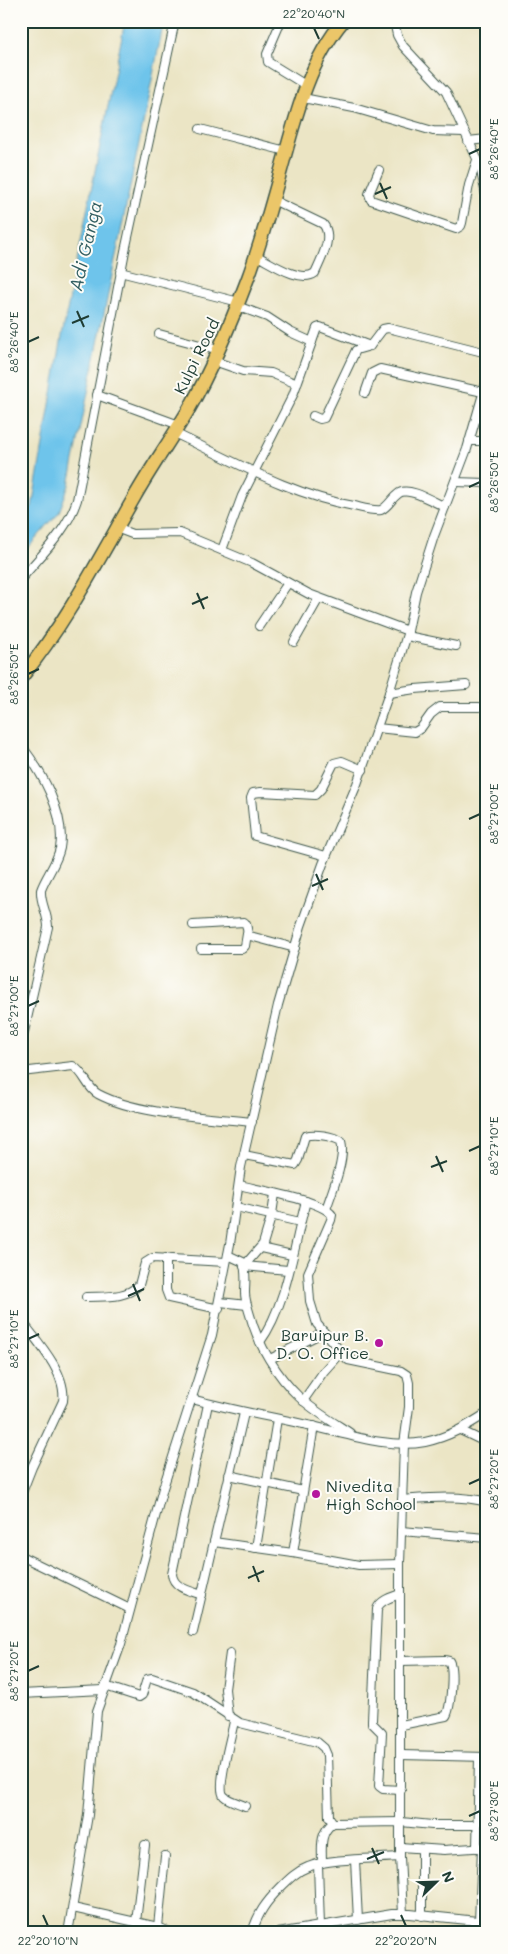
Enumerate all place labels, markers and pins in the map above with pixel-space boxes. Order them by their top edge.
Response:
place label: Baruipur B. D. O. Office [276,1324,369,1363]
marker: Baruipur B. D. O. Office [373,1337,385,1349]
place label: Nivedita High School [326,1475,416,1514]
marker: Nivedita High School [310,1488,322,1500]

